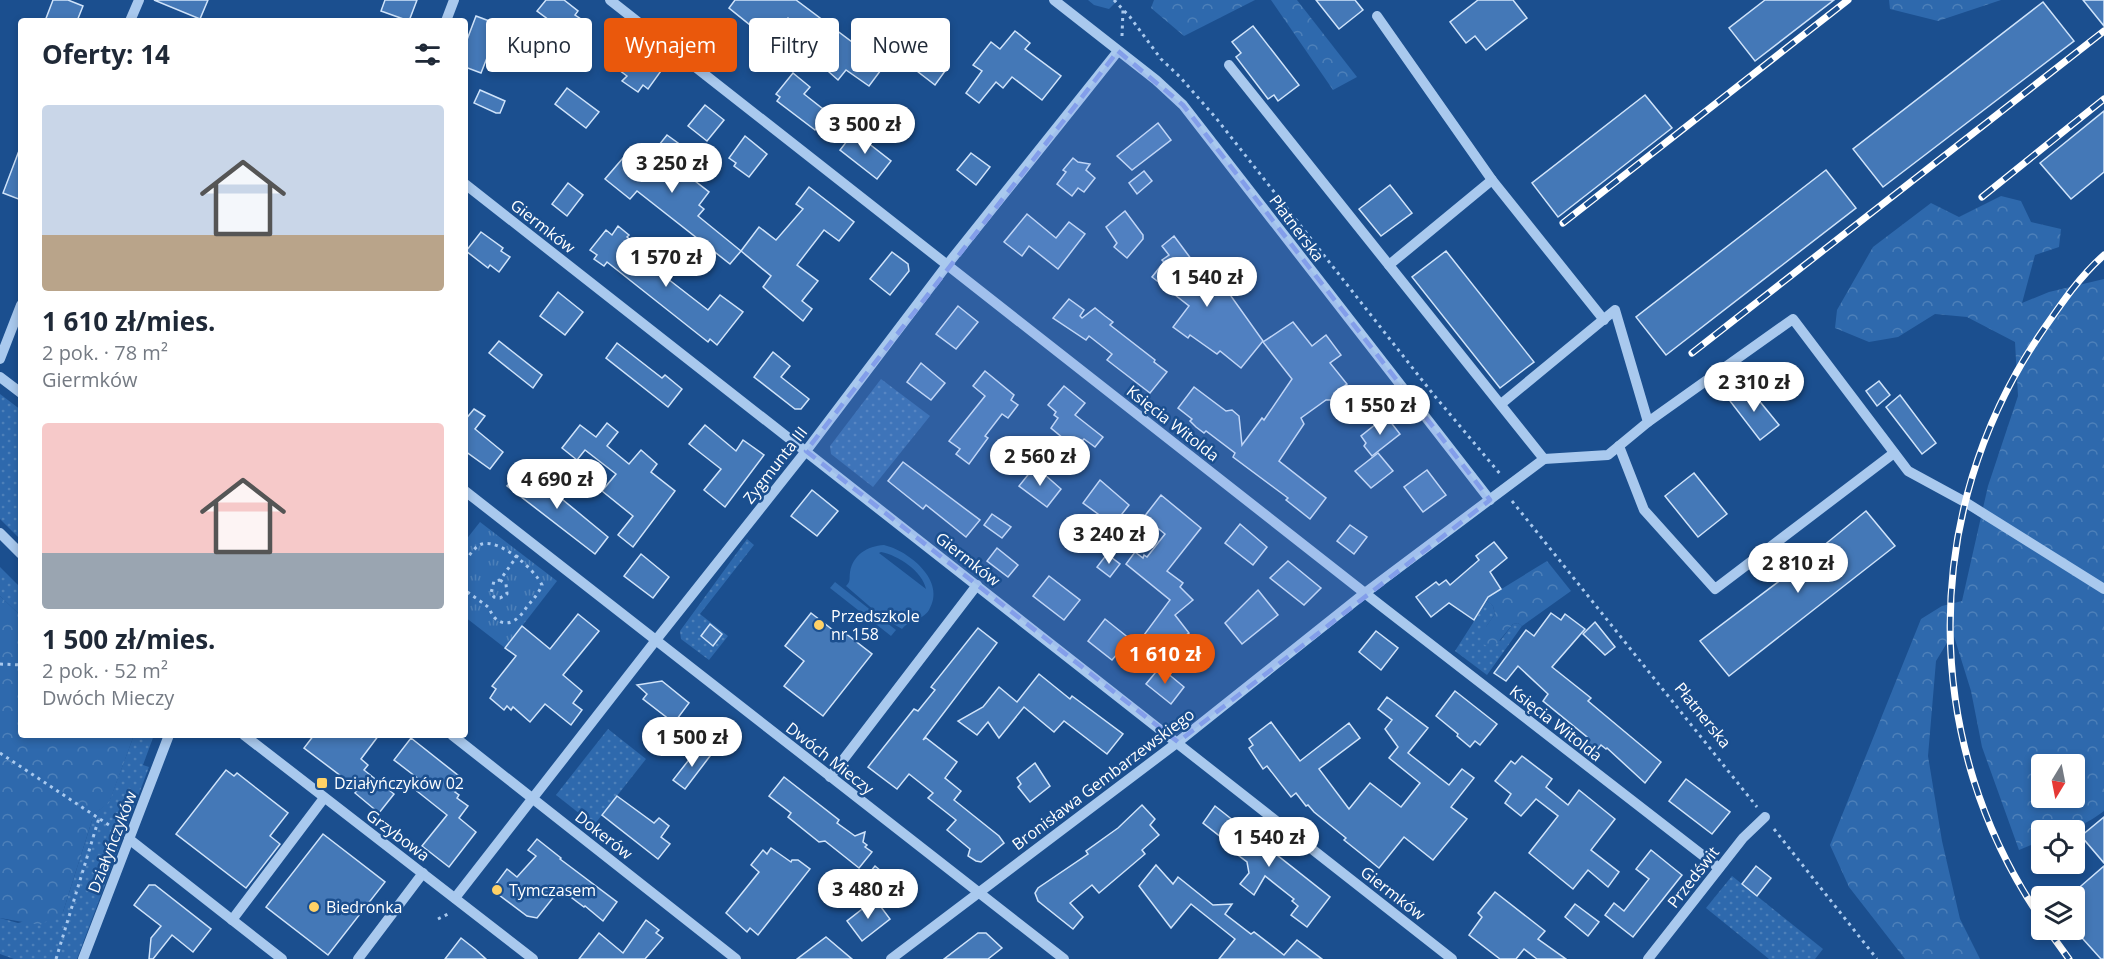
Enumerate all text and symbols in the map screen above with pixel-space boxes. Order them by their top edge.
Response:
chip: Kupno [486,18,592,72]
chip: Wynajem [604,18,737,72]
chip: Filtry [749,18,839,72]
chip: Nowe [851,18,950,72]
text: Oferty: 14 [42,36,170,72]
icon: filters [411,38,444,71]
pin: 3 500 zł [803,104,927,155]
text: 3 500 zł [829,110,901,137]
pin: 3 250 zł [610,143,734,194]
icon: home [189,144,297,252]
text: 3 250 zł [636,149,708,176]
street label: Płatnerska [1265,190,1329,266]
street label: Giermków [506,194,580,259]
pin: 1 570 zł [604,237,728,288]
text: 1 570 zł [630,243,702,270]
pin: 1 540 zł [1145,257,1269,308]
text: 1 540 zł [1171,263,1243,290]
text: 1 610 zł/mies. [42,303,216,339]
text: 2 pok. · 78 m² [42,339,168,366]
pin: 2 310 zł [1692,362,1816,413]
text: Giermków [42,366,138,393]
text: 2 310 zł [1718,368,1790,395]
street label: Księcia Witolda [1122,380,1224,466]
pin: 1 550 zł [1318,385,1442,436]
text: 1 550 zł [1344,391,1416,418]
street label: Zygmunta III [738,422,812,508]
pin: 2 560 zł [978,436,1102,487]
text: 2 560 zł [1004,442,1076,469]
pin: 4 690 zł [495,459,619,510]
icon: home [189,462,297,570]
text: 4 690 zł [521,465,593,492]
pin: 3 240 zł [1047,514,1171,565]
text: 3 240 zł [1073,520,1145,547]
street label: Giermków [931,527,1005,592]
pin: 2 810 zł [1736,543,1860,594]
text: 2 810 zł [1762,549,1834,576]
place label: Przedszkole nr 158 [831,605,920,645]
marker: Przedszkole nr 158 [812,618,826,632]
text: 1 500 zł/mies. [42,621,216,657]
pin: 1 610 zł [1103,634,1227,685]
text: 1 610 zł [1129,640,1201,667]
text: 2 pok. · 52 m² [42,657,168,684]
street label: Płatnerska [1670,678,1736,752]
street label: Księcia Witolda [1505,680,1607,766]
text: Dwóch Mieczy [42,684,174,711]
street label: Bronisława Gembarzewskiego [1007,703,1199,855]
pin: 1 500 zł [630,717,754,768]
street label: Dwóch Mieczy [782,717,879,800]
text: 1 500 zł [656,723,728,750]
north arrow [2031,754,2085,808]
map controls [2031,754,2085,940]
place label: Działyńczyków 02 [334,772,464,794]
marker: Działyńczyków 02 [315,776,329,790]
street label: Działyńczyków [82,787,142,896]
street label: Grzybowa [362,804,434,866]
street label: Dokerów [571,806,638,865]
pin: 1 540 zł [1207,817,1331,868]
button: locate [2031,820,2085,874]
text: 1 540 zł [1233,823,1305,850]
street label: Przedświt [1662,842,1724,912]
street label: Giermków [1356,861,1430,926]
pin: 3 480 zł [806,869,930,920]
text: 3 480 zł [832,875,904,902]
place label: Tymczasem [509,879,596,901]
marker: Tymczasem [490,883,504,897]
button: layers [2031,886,2085,940]
place label: Biedronka [326,896,402,918]
marker: Biedronka [307,900,321,914]

